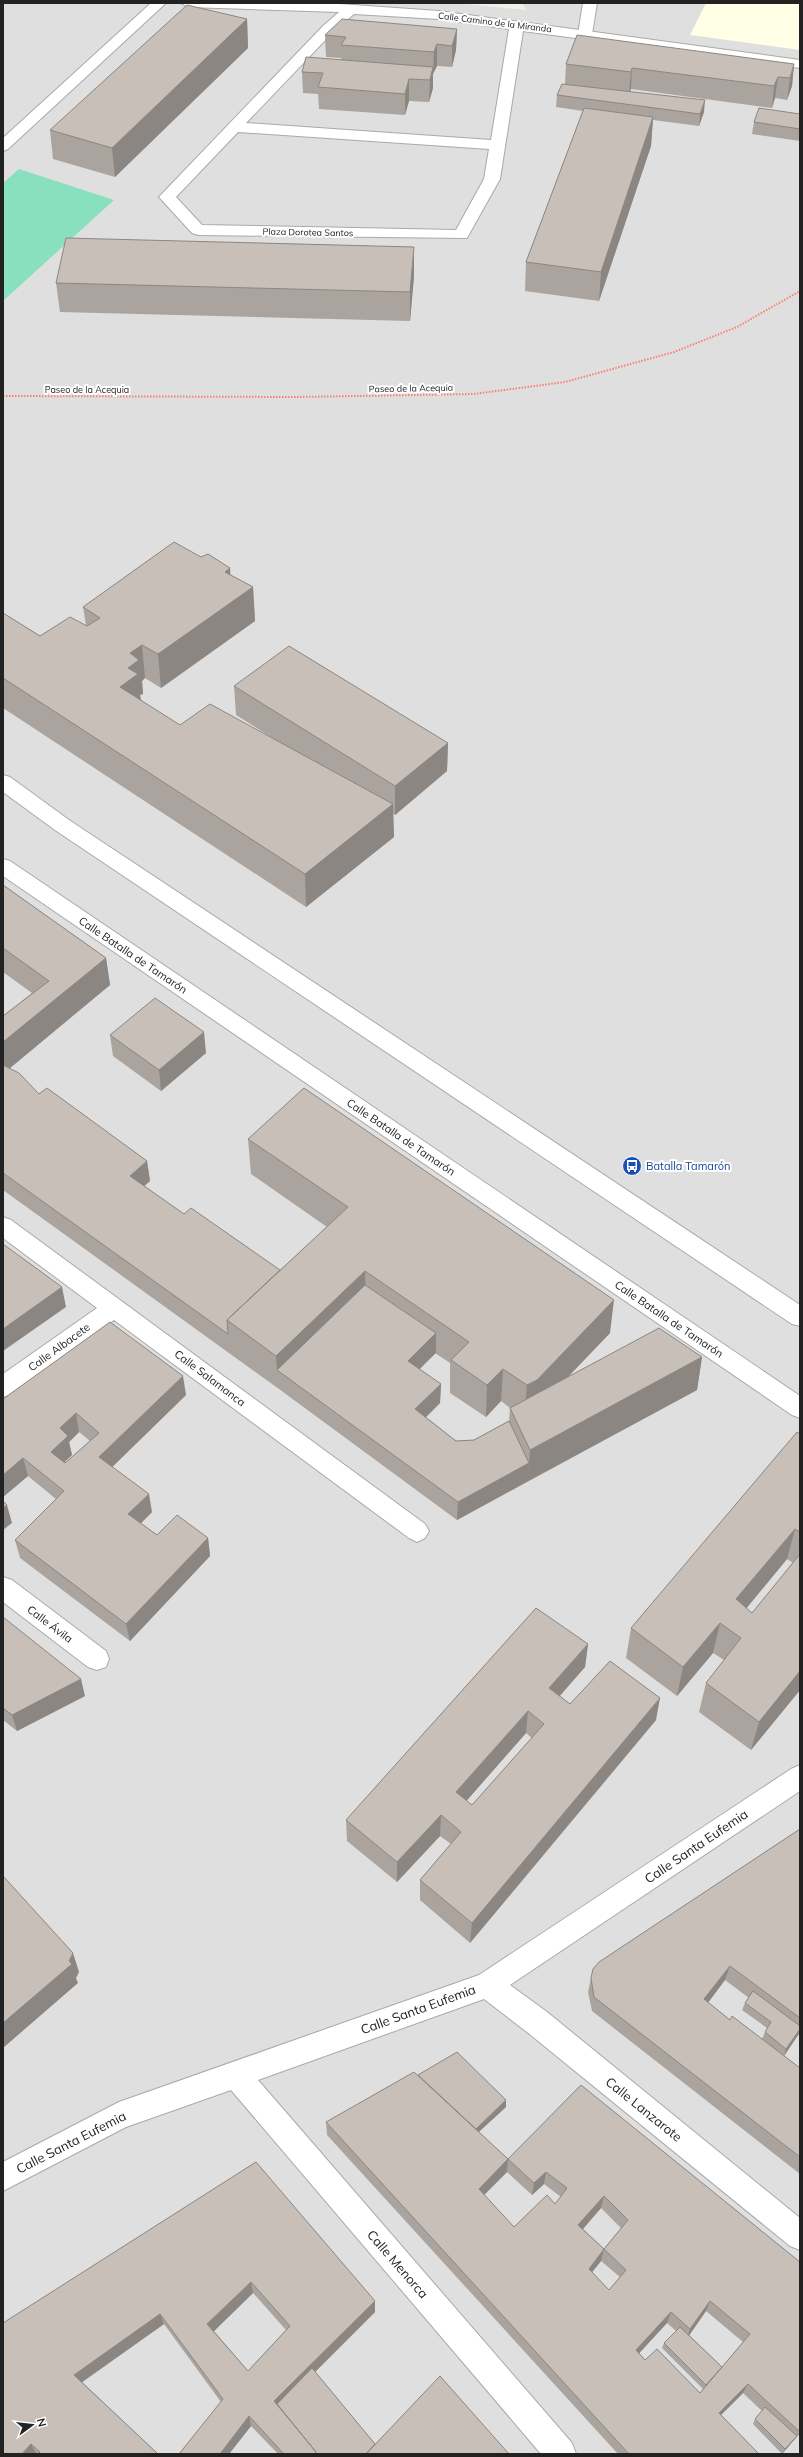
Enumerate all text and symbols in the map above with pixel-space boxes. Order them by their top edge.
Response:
street label: Calle Camino de la Miranda [438,10,552,34]
street label: Plaza Dorotea Santos [263,226,353,238]
street label: Paseo de la Acequia [369,382,453,394]
street label: Paseo de la Acequia [45,384,129,395]
street label: Calle Batalla de Tamarón [76,913,190,997]
street label: Calle Batalla de Tamarón [344,1095,458,1179]
bus stop icon: Batalla Tamarón [621,1155,643,1177]
place label: Batalla Tamarón [646,1159,731,1173]
street label: Calle Batalla de Tamarón [612,1277,726,1361]
street label: Calle Albacete [25,1320,93,1374]
street label: Calle Salamanca [172,1347,248,1409]
street label: Calle Ávila [24,1602,76,1646]
street label: Calle Santa Eufemia [641,1805,751,1887]
street label: Calle Santa Eufemia [358,1981,478,2037]
street label: Calle Lanzarote [603,2073,685,2145]
street label: Calle Santa Eufemia [13,2107,129,2177]
street label: Calle Menorca [364,2227,432,2301]
north arrow [12,2405,52,2445]
text: N [34,2417,49,2428]

